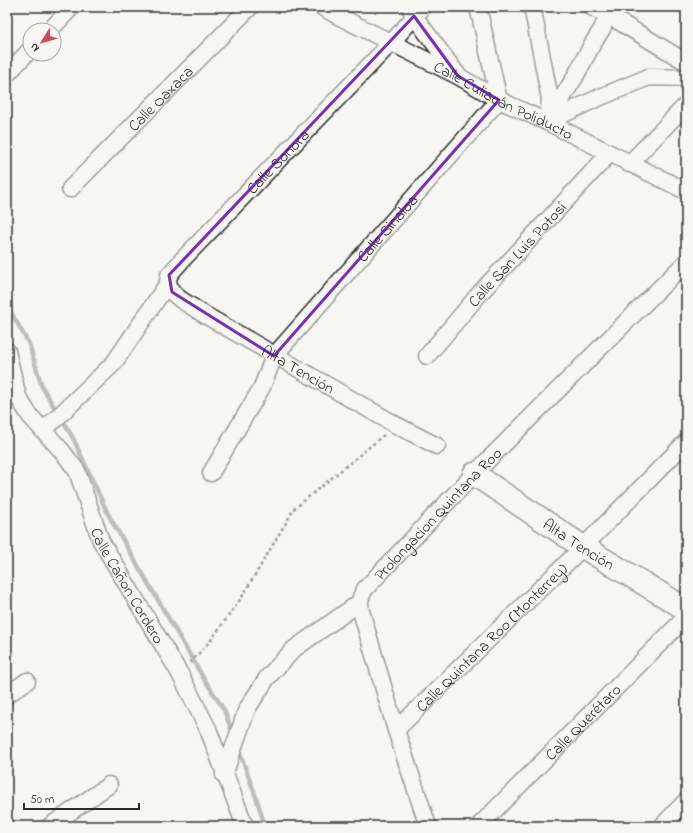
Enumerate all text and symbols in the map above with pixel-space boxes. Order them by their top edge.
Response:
north arrow [22,22,62,62]
text: N [26,40,43,55]
street label: Calle Culiacán Poliducto [429,56,577,147]
street label: Calle Oaxaca [123,61,200,138]
street label: Calle Sonora [241,125,316,201]
street label: Calle Sinaloa [352,190,425,268]
street label: Calle San Luis Potosí [463,197,573,313]
street label: Alta Tención [256,340,339,401]
street label: Prolongacion Quintana Roo [369,443,508,587]
street label: Alta Tención [537,513,619,577]
street label: Calle Cañon Cordero [83,525,170,649]
street label: Calle Quintana Roo (Monterrey) [411,558,574,718]
street label: Calle Querétaro [540,679,628,767]
scale bar [24,785,139,811]
text: 50 m [30,791,54,809]

